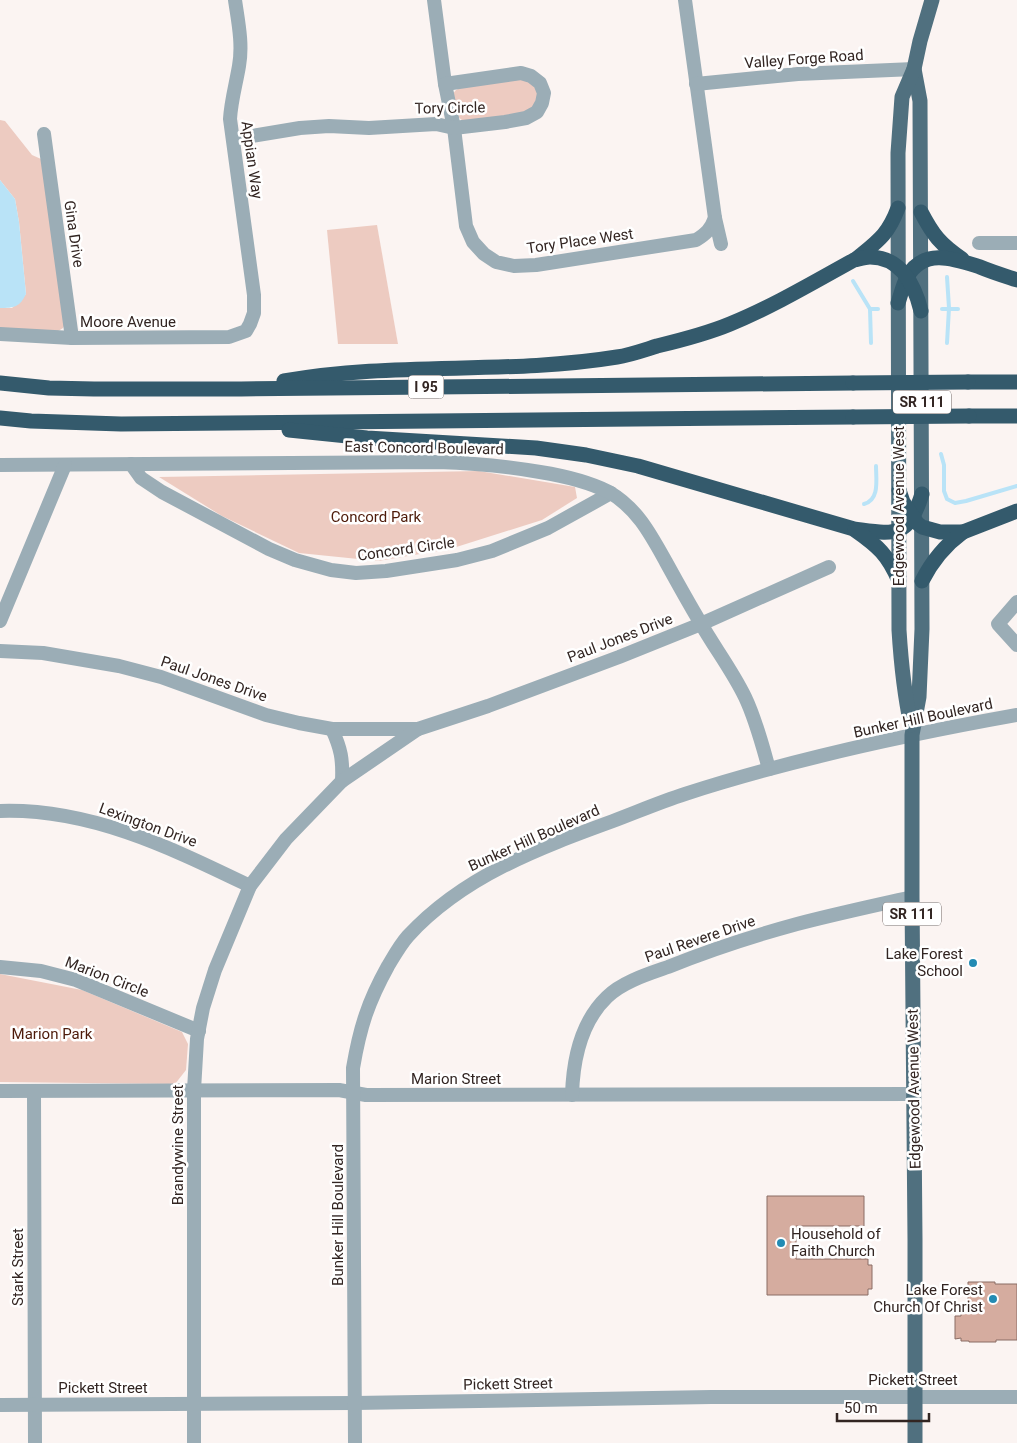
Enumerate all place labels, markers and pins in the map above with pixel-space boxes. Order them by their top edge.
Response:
place label: Lake Forest School [885,945,963,980]
marker: Lake Forest School [967,957,979,969]
place label: Household of Faith Church [791,1225,881,1260]
marker: Household of Faith Church [775,1237,787,1249]
place label: Lake Forest Church Of Christ [873,1281,983,1316]
marker: Lake Forest Church Of Christ [987,1293,999,1305]

